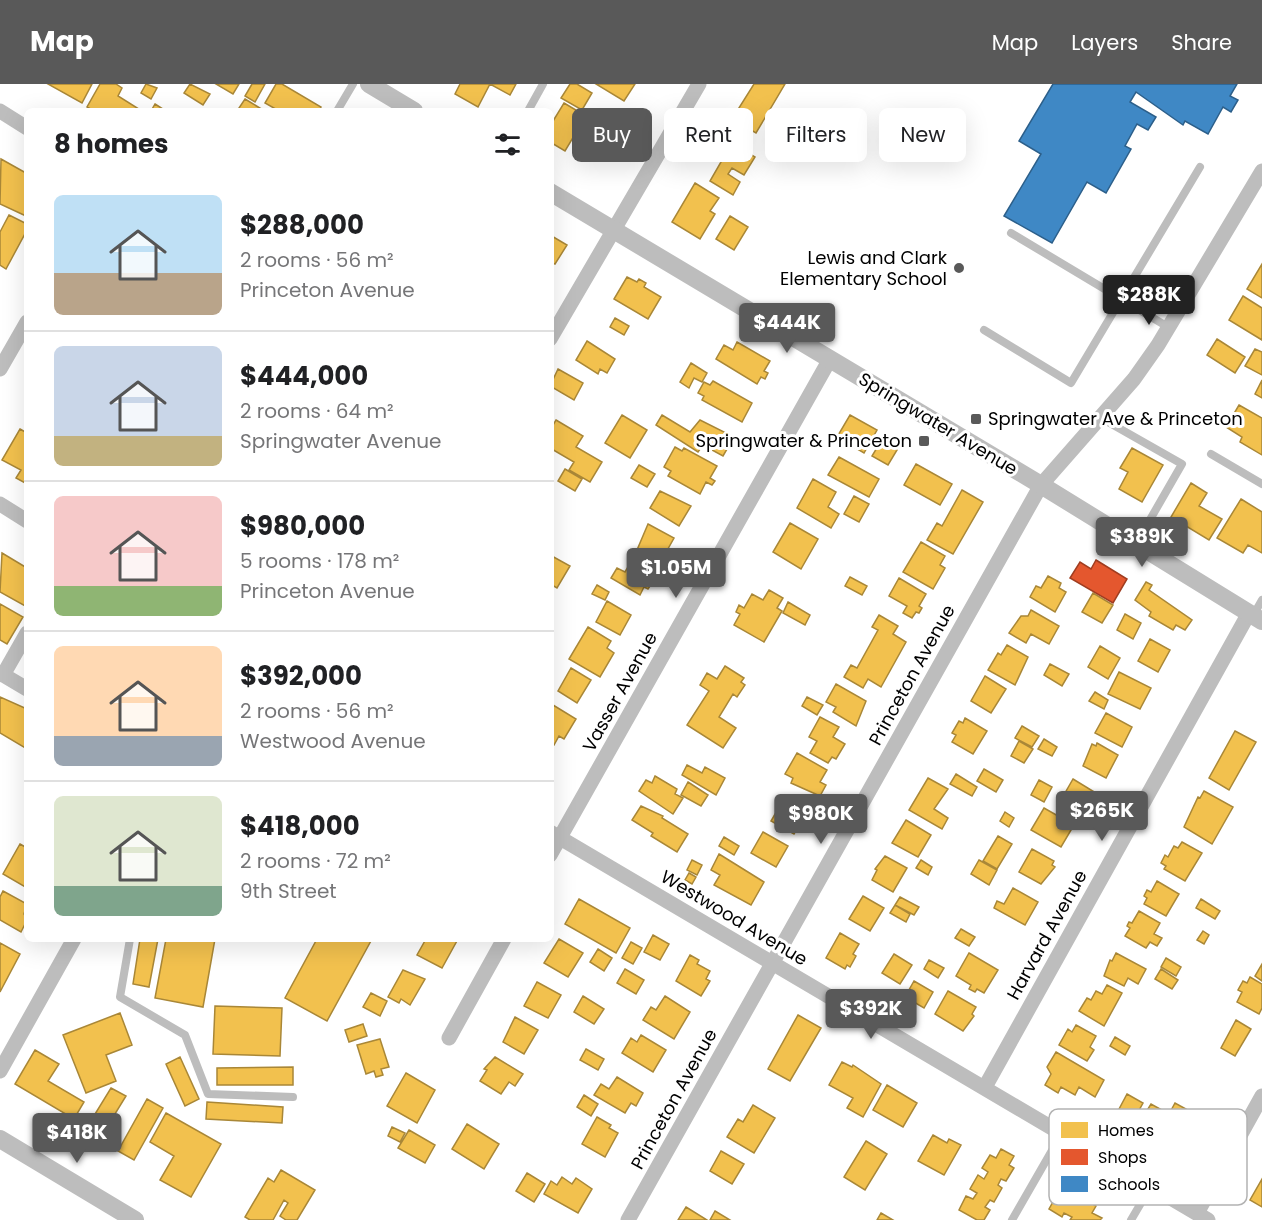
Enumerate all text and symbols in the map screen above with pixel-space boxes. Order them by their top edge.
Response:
text: Map [30,22,94,61]
text: Map [992,28,1038,57]
text: Layers [1071,28,1138,57]
text: Share [1171,28,1232,57]
chip: Buy [572,108,652,162]
chip: Rent [664,108,753,162]
chip: Filters [765,108,867,162]
chip: New [879,108,966,162]
text: 8 homes [54,126,169,162]
icon: filters [491,128,524,161]
text: $288,000 [240,207,364,243]
icon: home [102,219,174,291]
place label: Lewis and Clark Elementary School [780,245,948,291]
text: 2 rooms · 56 m² [240,246,394,274]
marker: Lewis and Clark Elementary School [952,261,966,275]
pin: $288K [1107,275,1191,326]
text: Princeton Avenue [240,276,415,304]
text: $288K [1117,280,1181,308]
pin: $444K [745,303,829,354]
text: $444K [753,308,821,336]
text: $444,000 [240,358,368,394]
street label: Springwater Avenue [854,366,1022,481]
icon: home [102,370,174,442]
text: 2 rooms · 64 m² [240,397,394,425]
place label: Springwater Ave & Princeton [988,406,1243,431]
marker: Springwater Ave & Princeton [969,412,983,426]
text: Springwater Avenue [240,427,441,455]
place label: Springwater & Princeton [695,428,912,453]
marker: Springwater & Princeton [917,434,931,448]
text: $980,000 [240,508,365,544]
pin: $389K [1100,517,1184,568]
icon: home [102,520,174,592]
text: $389K [1110,522,1174,550]
text: 5 rooms · 178 m² [240,547,399,575]
pin: $1.05M [627,548,725,599]
text: $1.05M [641,553,711,581]
text: Princeton Avenue [240,577,415,605]
street label: Princeton Avenue [863,600,961,750]
street label: Vasser Avenue [576,627,663,756]
text: $392,000 [240,658,362,694]
icon: home [102,670,174,742]
text: 2 rooms · 56 m² [240,697,394,725]
text: Westwood Avenue [240,727,426,755]
pin: $265K [1060,791,1144,842]
pin: $980K [779,794,863,845]
text: $265K [1070,796,1134,824]
text: $980K [788,799,854,827]
text: $418,000 [240,808,360,844]
icon: home [102,820,174,892]
text: 2 rooms · 72 m² [240,847,391,875]
street label: Westwood Avenue [656,864,812,971]
street label: Harvard Avenue [1001,865,1093,1004]
text: 9th Street [240,877,337,905]
pin: $392K [829,989,913,1040]
text: $392K [840,994,902,1022]
street label: Princeton Avenue [625,1024,723,1174]
legend [1049,1109,1247,1205]
pin: $418K [35,1113,119,1164]
text: $418K [46,1118,108,1146]
text: Homes [1098,1119,1154,1142]
text: Shops [1098,1146,1147,1169]
text: Schools [1098,1173,1160,1196]

